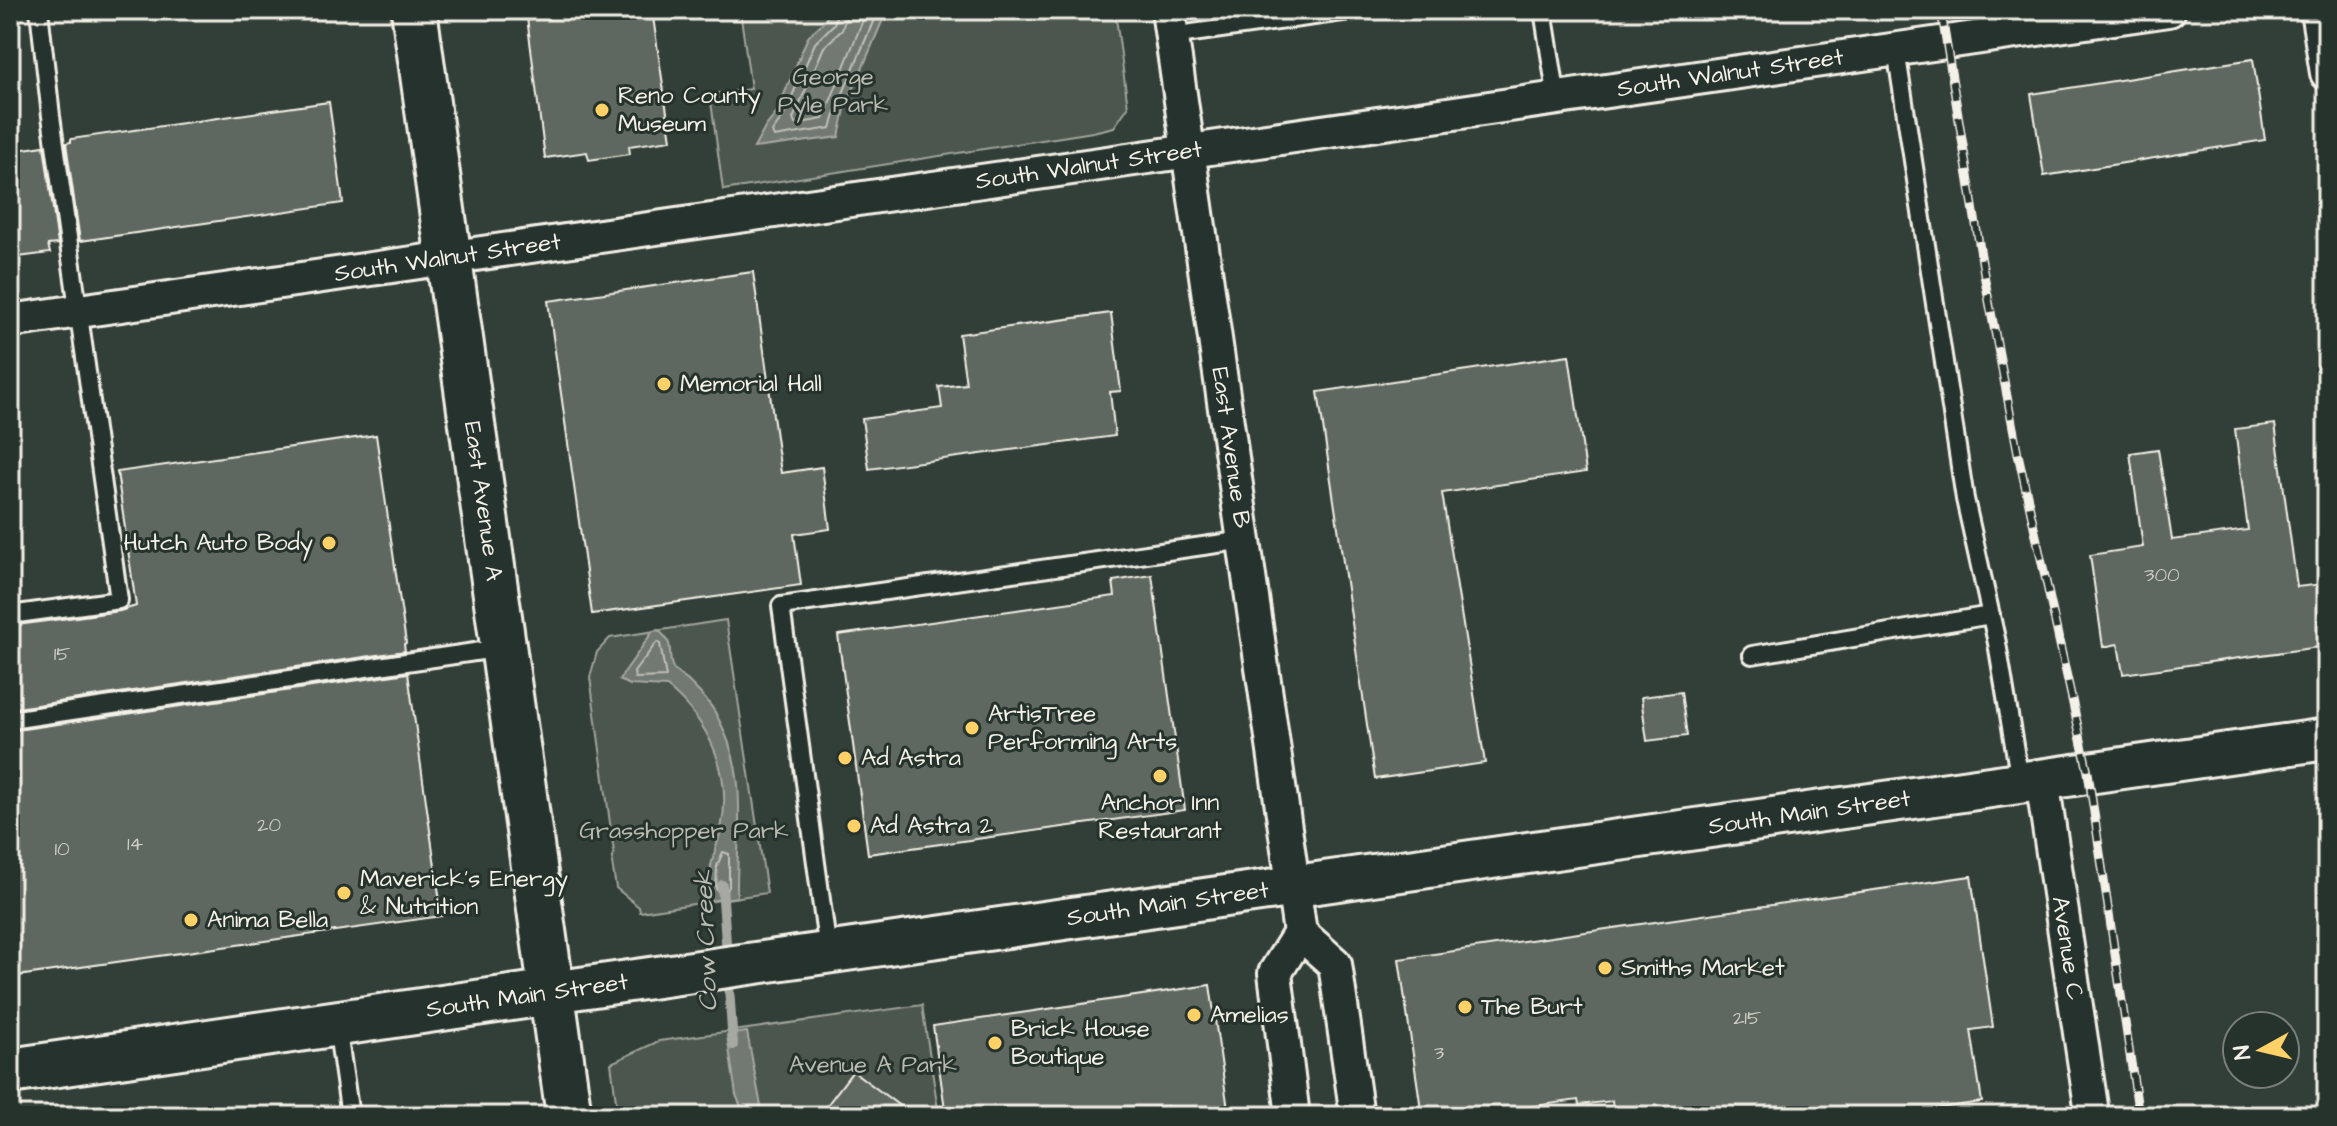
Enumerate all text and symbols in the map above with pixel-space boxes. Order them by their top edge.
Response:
street label: South Walnut Street [1615,40,1846,106]
park label: George Pyle Park [778,60,888,123]
place label: Reno County Museum [618,79,761,141]
marker: Reno County Museum [593,101,611,119]
street label: South Walnut Street [973,132,1205,199]
street label: South Walnut Street [332,225,563,291]
street label: East Avenue B [1202,365,1259,530]
place label: Memorial Hall [680,367,822,401]
marker: Memorial Hall [655,375,673,393]
street label: East Avenue A [455,419,511,583]
place label: Hutch Auto Body [123,526,313,561]
marker: Hutch Auto Body [320,534,338,552]
house number: 300 [2144,561,2180,589]
house number: 15 [54,640,70,668]
place label: ArtisTree Performing Arts [988,697,1177,760]
marker: ArtisTree Performing Arts [963,719,981,737]
place label: Ad Astra [861,741,961,775]
marker: Ad Astra [836,749,854,767]
marker: Anchor Inn Restaurant [1151,767,1169,785]
street label: South Main Street [1706,782,1913,844]
place label: Anchor Inn Restaurant [1098,786,1222,848]
place label: Ad Astra 2 [870,809,993,843]
house number: 20 [257,811,281,839]
park label: Grasshopper Park [579,814,789,848]
marker: Ad Astra 2 [845,817,863,835]
house number: 14 [127,830,143,858]
house number: 10 [54,835,70,863]
place label: Maverick's Energy & Nutrition [360,862,568,924]
water label: Cow Creek [686,869,726,1012]
street label: South Main Street [1065,873,1271,935]
marker: Maverick's Energy & Nutrition [335,884,353,902]
street label: Avenue C [2043,894,2092,1002]
place label: Anima Bella [207,903,328,937]
marker: Anima Bella [182,911,200,929]
place label: Smiths Market [1621,951,1785,985]
marker: Smiths Market [1596,959,1614,977]
street label: South Main Street [424,965,630,1027]
place label: The Burt [1481,990,1583,1024]
place label: Amelias [1210,998,1289,1032]
marker: The Burt [1456,998,1474,1016]
house number: 215 [1733,1004,1761,1032]
marker: Amelias [1185,1006,1203,1024]
north arrow [2221,1010,2301,1090]
place label: Brick House Boutique [1011,1012,1150,1074]
marker: Brick House Boutique [986,1034,1004,1052]
house number: 3 [1434,1039,1444,1067]
text: N [2226,1043,2259,1062]
park label: Avenue A Park [789,1048,957,1082]

